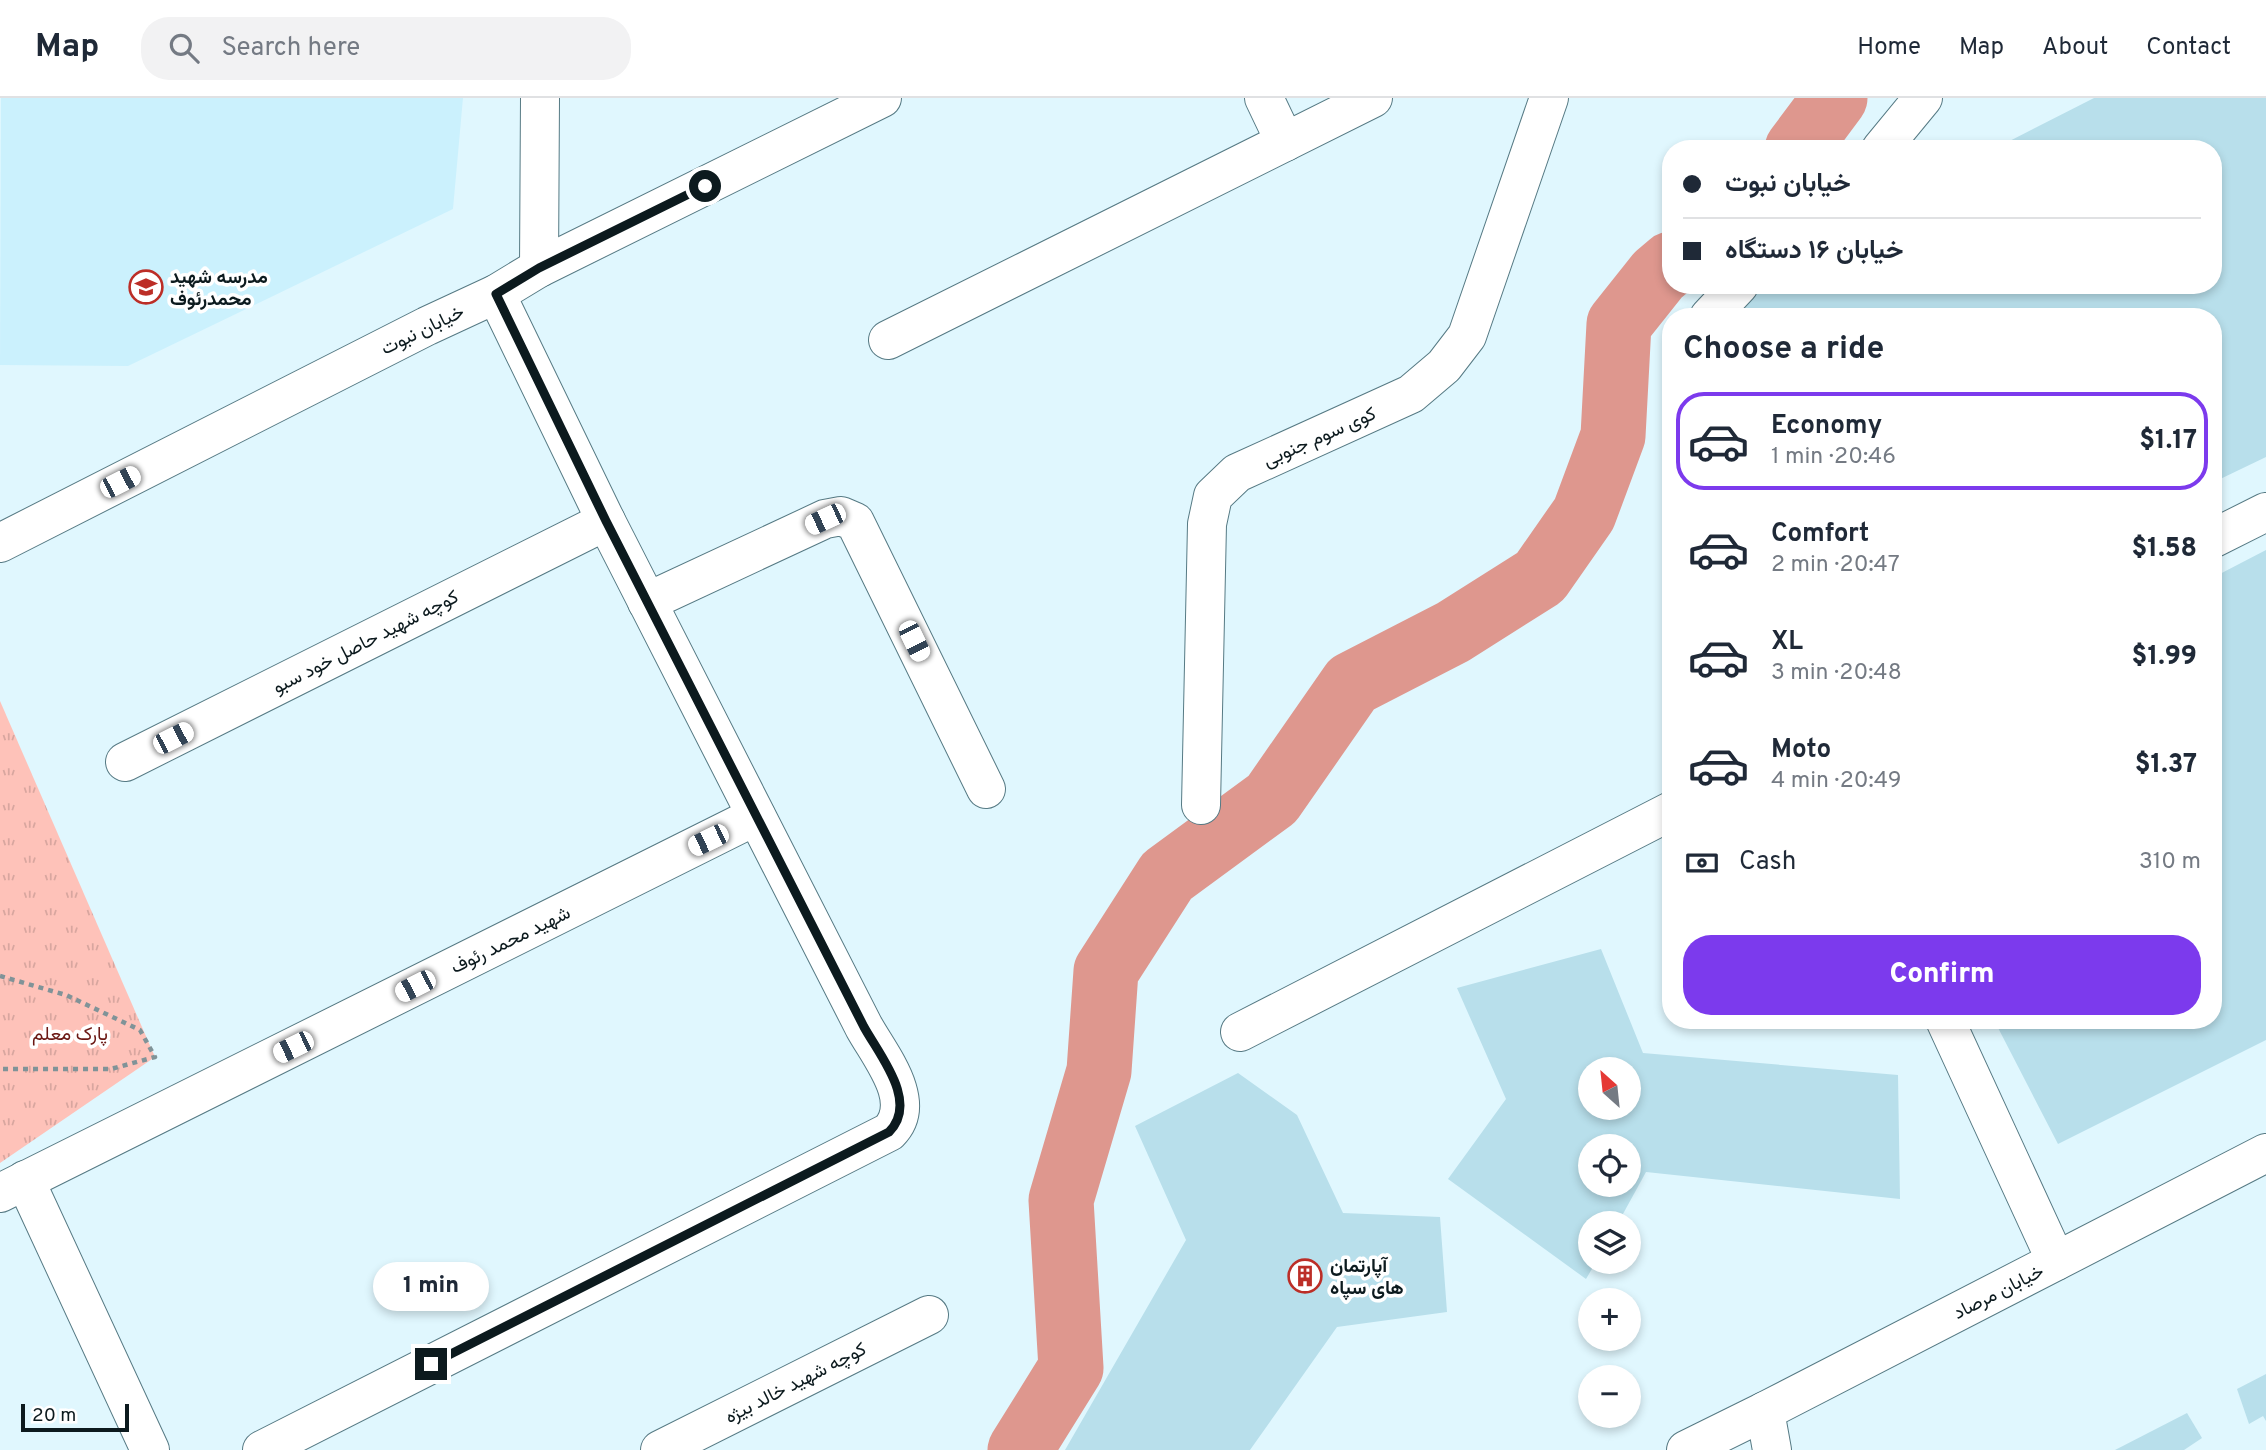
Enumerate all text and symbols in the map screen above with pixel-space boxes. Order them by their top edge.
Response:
search box [141,17,631,80]
text: Map [35,27,99,69]
icon: search [165,29,203,67]
text: Search here [221,32,360,65]
text: Home [1857,33,1921,63]
text: Map [1959,33,2004,63]
text: About [2042,33,2108,63]
text: Contact [2146,33,2231,63]
text: خیابان نبوت [1725,168,1851,201]
route start [689,170,721,202]
text: خیابان ۱۶ دستگاه [1725,235,1903,268]
place label: مدرسه شهید محمدرئوف [170,266,268,312]
school or university icon: مدرسه شهید محمدرئوف [127,268,165,306]
street label: خیابان نبوت [377,300,468,361]
text: Choose a ride [1683,330,1884,370]
street label: کوی سوم جنوبی [1260,402,1380,473]
icon: car [1687,410,1750,473]
text: Economy [1771,410,1882,443]
text: $1.17 [2139,425,2197,458]
text: 1 min · 20:46 [1771,443,1896,472]
car [97,463,144,501]
car [802,501,849,537]
icon: car [1687,518,1750,581]
text: Comfort [1771,518,1869,551]
text: $1.58 [2132,533,2197,566]
text: 2 min · 20:47 [1771,551,1900,580]
street label: کوچه شهید حاصل خود سبو [269,585,463,700]
car [896,618,933,664]
icon: car [1687,626,1750,689]
text: XL [1771,626,1803,659]
text: $1.99 [2132,641,2197,674]
text: 3 min · 20:48 [1771,659,1902,688]
car [150,719,197,757]
icon: car [1687,734,1750,797]
text: Moto [1771,734,1831,767]
text: $1.37 [2135,749,2197,782]
text: 4 min · 20:49 [1771,767,1901,796]
car [685,821,732,859]
icon: cash [1683,844,1721,882]
text: Cash [1739,846,1796,879]
text: 310 m [2139,848,2201,877]
street label: شهید محمد رئوف [447,901,575,980]
button: Confirm [1683,935,2201,1015]
car [392,967,439,1005]
park label: پارک معلم [32,1023,108,1047]
car [270,1028,317,1066]
north arrow [1578,1057,1642,1120]
map controls [1578,1057,1641,1428]
button: locate [1578,1134,1641,1197]
button: layers [1578,1211,1641,1274]
place label: آپارتمان های سپاه [1330,1255,1404,1301]
building icon: آپارتمان های سپاه [1286,1257,1324,1295]
street label: خیابان مرصاد [1950,1260,2048,1326]
callout: 1 min [373,1262,489,1312]
text: 1 min [403,1272,459,1301]
button: + [1578,1288,1641,1351]
street label: کوچه شهید خالد بیژه [721,1338,871,1430]
route end [415,1348,447,1380]
button: − [1578,1365,1641,1428]
scale bar [21,1401,130,1433]
text: 20 m [32,1404,76,1428]

